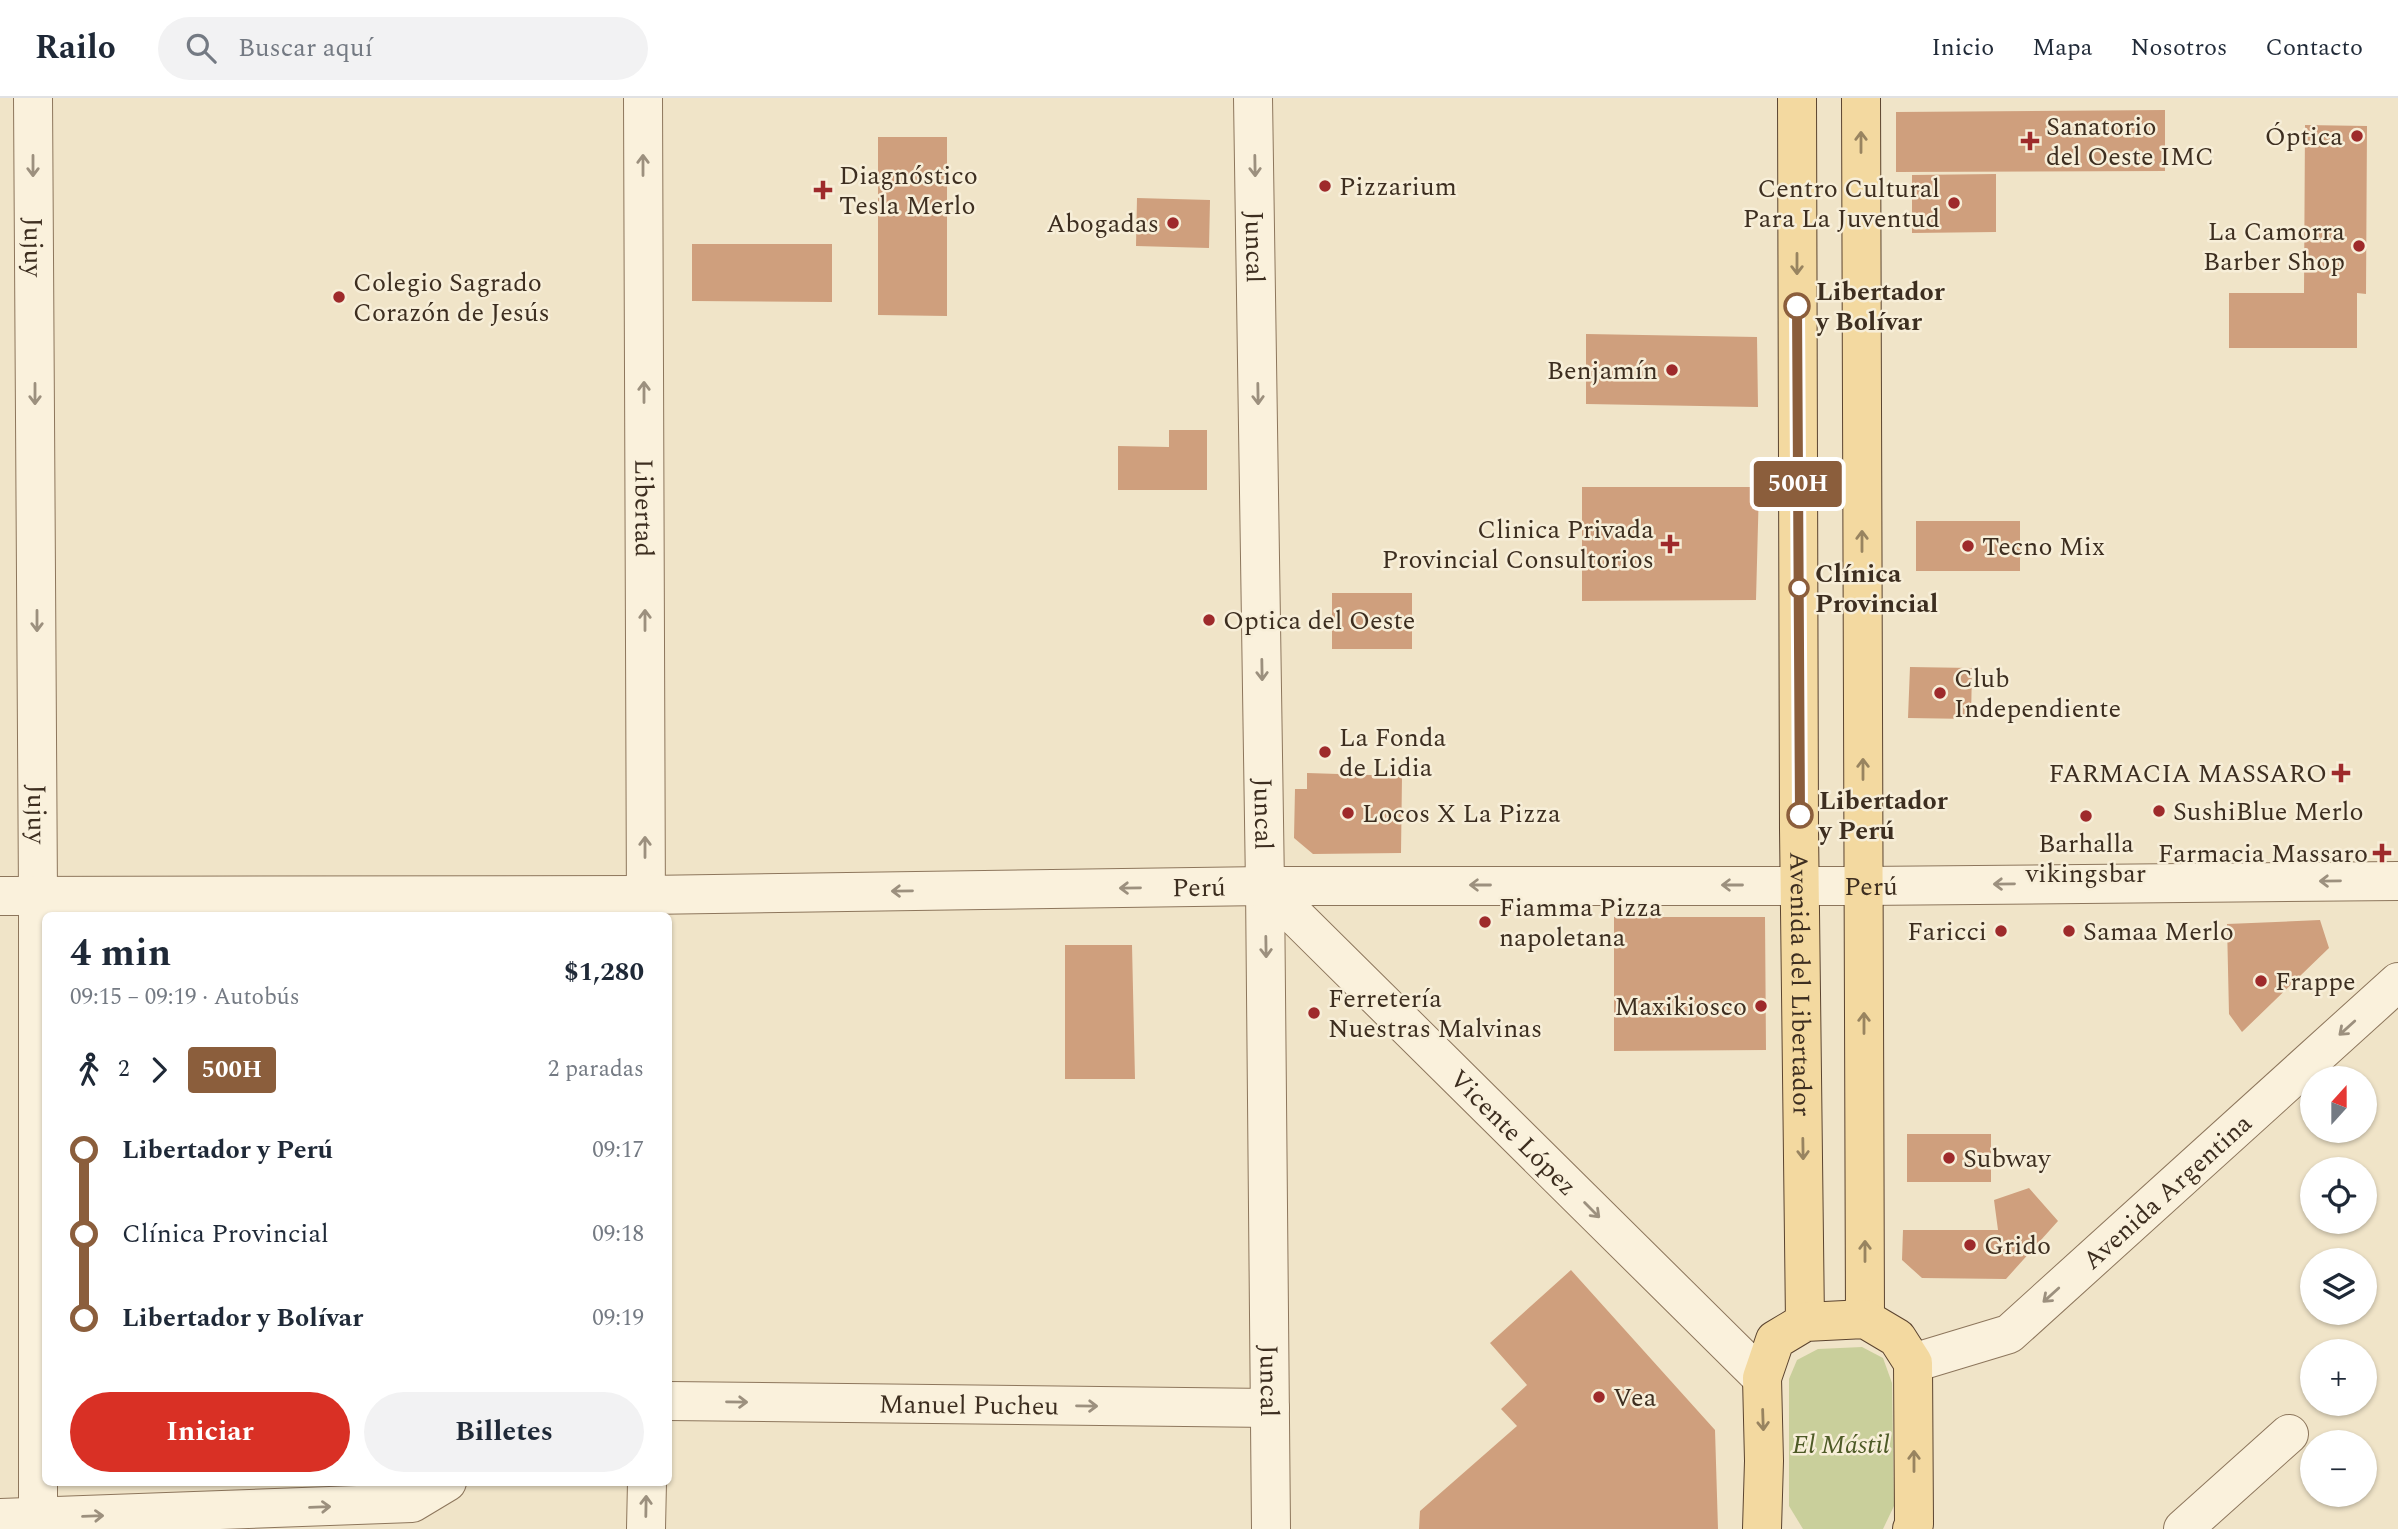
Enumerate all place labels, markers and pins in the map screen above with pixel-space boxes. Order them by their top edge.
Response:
place label: Sanatorio del Oeste IMC [2046,107,2214,177]
place label: Óptica [2265,117,2343,157]
marker: Óptica [2349,128,2365,144]
marker: Sanatorio del Oeste IMC [2020,131,2040,151]
place label: Diagnóstico Tesla Merlo [839,156,978,226]
place label: Pizzarium [1339,167,1457,207]
place label: Centro Cultural Para La Juventud [1743,169,1940,239]
marker: Pizzarium [1317,178,1333,194]
marker: Diagnóstico Tesla Merlo [813,180,833,200]
marker: Centro Cultural Para La Juventud [1946,195,1962,211]
place label: Abogadas [1046,204,1159,244]
place label: La Camorra Barber Shop [2203,212,2345,282]
marker: Abogadas [1165,215,1181,231]
marker: La Camorra Barber Shop [2351,238,2367,254]
place label: Colegio Sagrado Corazón de Jesús [353,263,550,333]
place label: Libertador y Bolívar [1815,272,1946,342]
marker: Colegio Sagrado Corazón de Jesús [331,289,347,305]
marker: Libertador y Bolívar [1784,293,1810,319]
place label: Benjamín [1547,351,1658,391]
marker: Benjamín [1664,362,1680,378]
place label: Clinica Privada Provincial Consultorios [1382,510,1654,580]
place label: Tecno Mix [1982,527,2105,567]
marker: Clinica Privada Provincial Consultorios [1660,534,1680,554]
marker: Tecno Mix [1960,538,1976,554]
place label: Clínica Provincial [1815,554,1938,624]
marker: Clínica Provincial [1789,578,1809,598]
place label: Optica del Oeste [1223,601,1415,641]
marker: Optica del Oeste [1201,612,1217,628]
place label: Club Independiente [1954,659,2121,729]
marker: Club Independiente [1932,685,1948,701]
place label: La Fonda de Lidia [1339,718,1447,788]
marker: La Fonda de Lidia [1317,744,1333,760]
place label: FARMACIA MASSARO [2049,754,2327,794]
marker: FARMACIA MASSARO [2333,765,2349,781]
place label: Libertador y Perú [1818,781,1949,851]
place label: SushiBlue Merlo [2173,792,2363,832]
place label: Locos X La Pizza [1362,794,1561,834]
marker: Libertador y Perú [1787,802,1813,828]
marker: SushiBlue Merlo [2151,803,2167,819]
marker: Locos X La Pizza [1340,805,1356,821]
marker: Barhalla vikingsbar [2078,808,2094,824]
place label: Barhalla vikingsbar [2025,824,2146,894]
place label: Farmacia Massaro [2158,834,2368,874]
marker: Farmacia Massaro [2374,845,2390,861]
place label: Fiamma Pizza napoletana [1499,888,1662,958]
place label: Faricci [1907,912,1987,952]
place label: Samaa Merlo [2083,912,2234,952]
marker: Fiamma Pizza napoletana [1477,914,1493,930]
marker: Faricci [1993,923,2009,939]
marker: Samaa Merlo [2061,923,2077,939]
place label: Frappe [2275,962,2356,1002]
marker: Frappe [2253,973,2269,989]
place label: Ferretería Nuestras Malvinas [1328,979,1542,1049]
place label: Maxikiosco [1615,987,1747,1027]
marker: Maxikiosco [1753,998,1769,1014]
marker: Ferretería Nuestras Malvinas [1306,1005,1322,1021]
place label: Subway [1963,1139,2052,1179]
marker: Subway [1941,1150,1957,1166]
place label: Grido [1984,1226,2051,1266]
marker: Grido [1962,1237,1978,1253]
place label: Vea [1613,1378,1657,1418]
marker: Vea [1591,1389,1607,1405]

